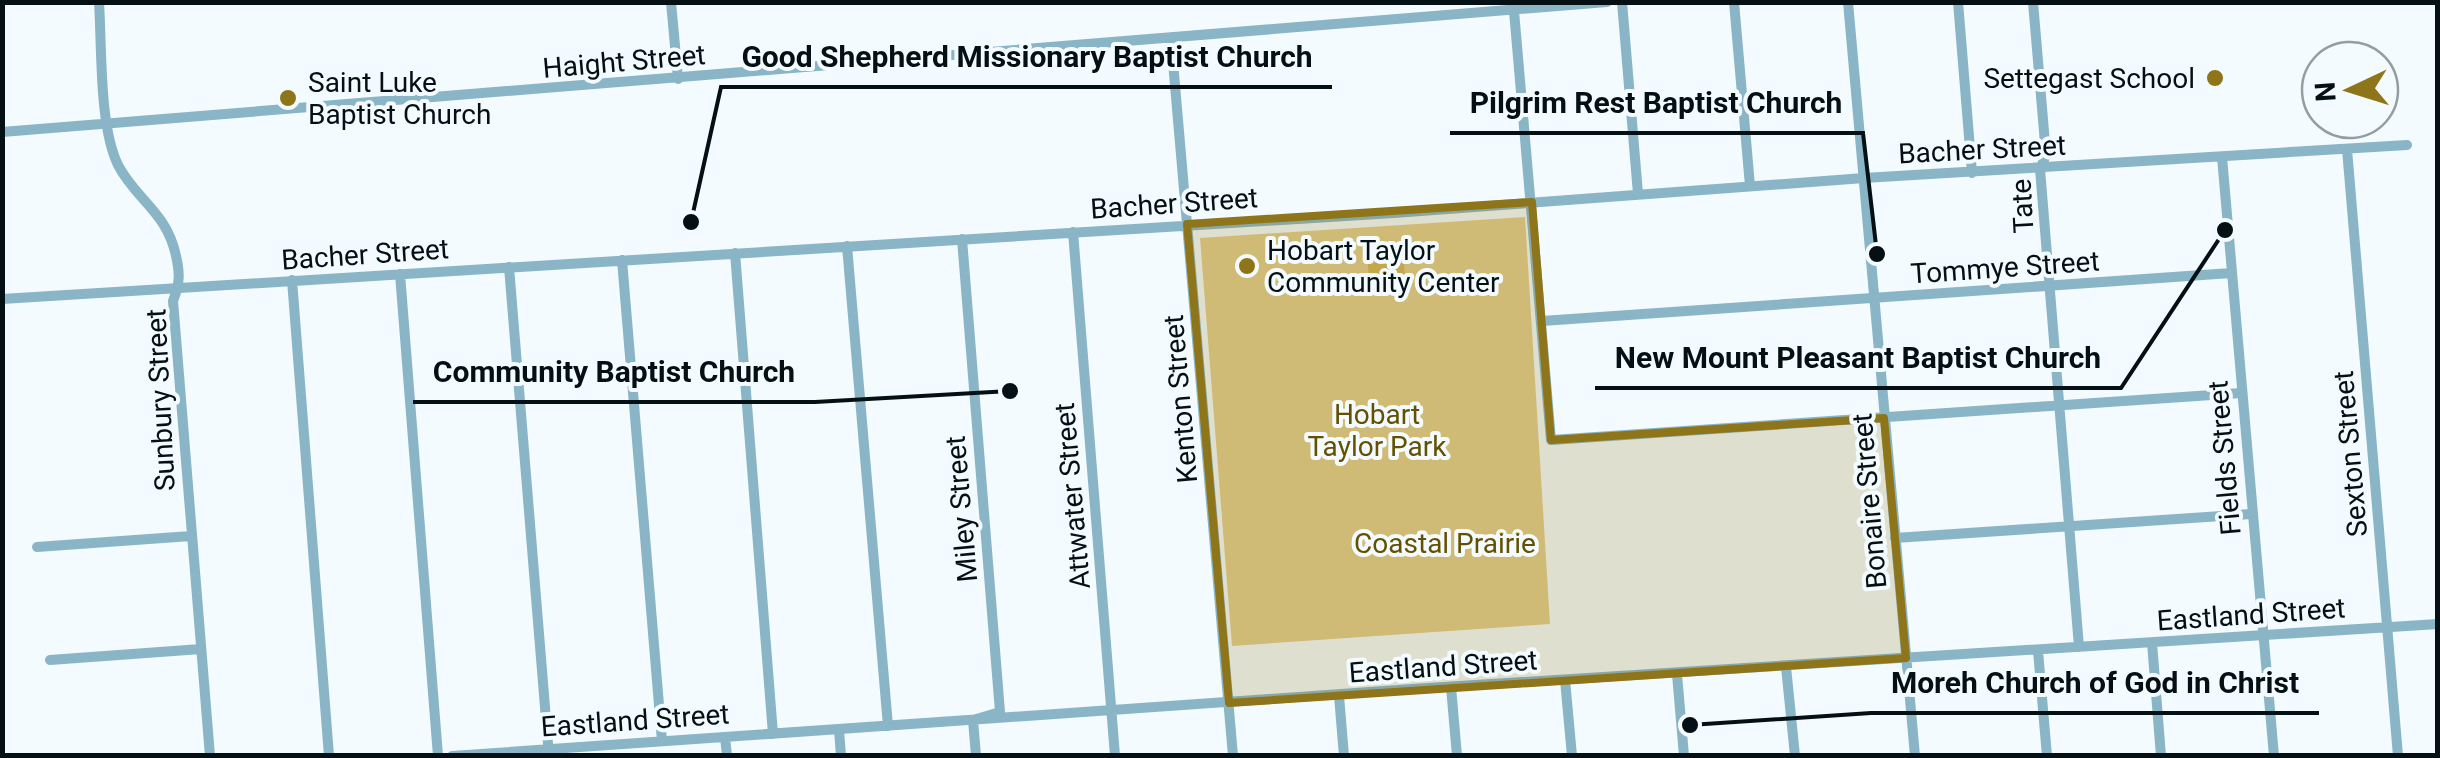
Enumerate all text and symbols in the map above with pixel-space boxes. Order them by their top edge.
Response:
callout: Good Shepherd Missionary Baptist Church [721,27,1332,87]
street label: Haight Street [541,38,707,85]
text: Good Shepherd Missionary Baptist Church [741,39,1313,74]
north arrow [2300,40,2400,140]
place label: Settegast School [1983,62,2195,95]
place label: Saint Luke Baptist Church [308,66,491,131]
marker: Settegast School [2204,67,2226,89]
callout: Pilgrim Rest Baptist Church [1450,73,1863,133]
text: N [2308,81,2343,103]
text: Pilgrim Rest Baptist Church [1470,85,1842,120]
marker: Saint Luke Baptist Church [277,87,299,109]
street label: Bacher Street [1897,129,2067,170]
street label: Tate [2005,178,2040,234]
street label: Bacher Street [1089,181,1259,226]
street label: Bacher Street [280,232,450,277]
place label: Hobart Taylor Community Center [1267,234,1500,299]
street label: Tommye Street [1910,244,2101,291]
marker: Hobart Taylor Community Center [1236,255,1258,277]
street label: Sunbury Street [139,308,182,492]
street label: Kenton Street [1157,314,1204,484]
callout: New Mount Pleasant Baptist Church [1595,328,2121,388]
text: New Mount Pleasant Baptist Church [1615,340,2101,375]
callout: Community Baptist Church [413,342,815,402]
text: Community Baptist Church [433,354,795,389]
street label: Sexton Street [2327,370,2374,538]
street label: Fields Street [2201,379,2248,537]
park label: Hobart Taylor Park [1307,398,1447,463]
street label: Attwater Street [1048,401,1097,591]
street label: Bonaire Street [1845,412,1894,590]
street label: Miley Street [939,434,984,584]
park label: Coastal Prairie [1354,527,1536,560]
street label: Eastland Street [2156,591,2346,638]
street label: Eastland Street [1348,643,1538,690]
callout: Moreh Church of God in Christ [1871,653,2319,713]
text: Moreh Church of God in Christ [1891,665,2299,700]
street label: Eastland Street [540,697,730,744]

